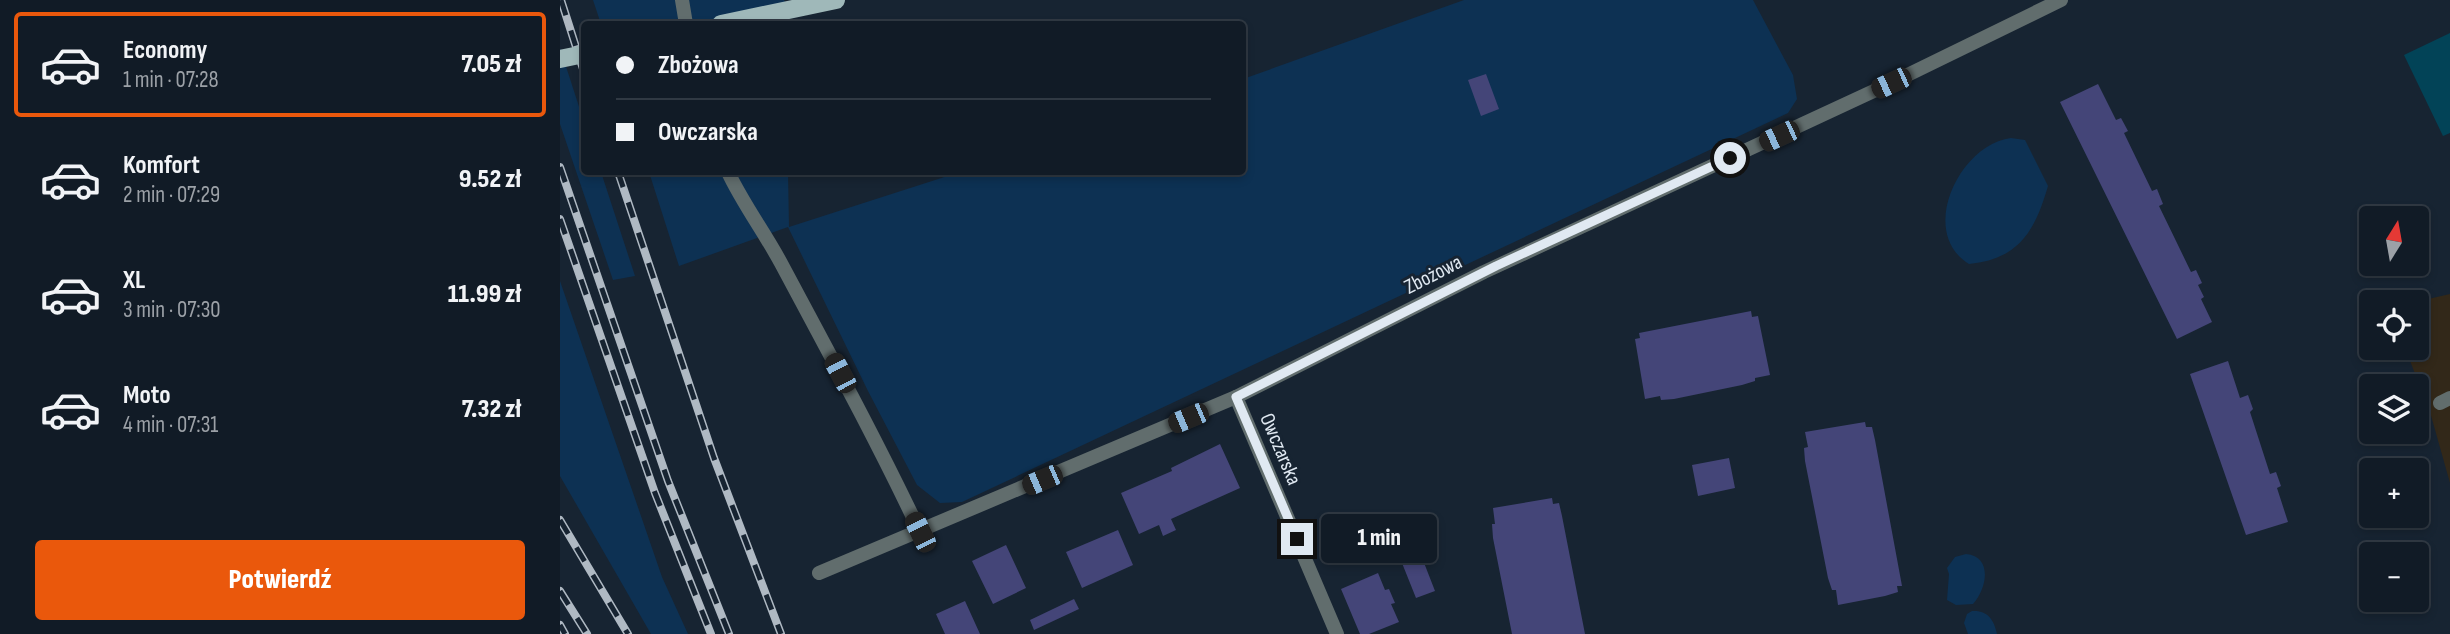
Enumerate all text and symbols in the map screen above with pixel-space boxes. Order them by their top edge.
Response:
icon: car [39,33,102,96]
text: Economy [123,35,207,66]
text: 7.05 zł [461,49,521,80]
text: Zbożowa [658,50,739,81]
car [1868,65,1915,101]
text: 1 min · 07:28 [123,66,219,94]
text: Owczarska [658,117,758,148]
car [1756,118,1803,154]
route start [1714,142,1746,174]
icon: car [39,148,102,211]
text: Komfort [123,150,200,181]
text: 9.52 zł [459,164,521,195]
text: 2 min · 07:29 [123,181,220,209]
north arrow [2359,206,2429,276]
map controls [2359,206,2429,612]
street label: Zbożowa [1400,249,1466,300]
icon: car [39,263,102,326]
text: XL [123,265,145,296]
text: 11.99 zł [448,279,521,310]
button: locate [2359,290,2429,360]
text: 3 min · 07:30 [123,296,221,324]
car [821,350,860,396]
button: layers [2359,374,2429,444]
icon: car [39,378,102,441]
text: Moto [123,380,171,411]
text: 7.32 zł [462,394,521,425]
car [1165,400,1212,436]
street label: Owczarska [1254,410,1307,489]
text: 4 min · 07:31 [123,411,218,439]
button: + [2359,458,2429,528]
car [1019,462,1066,498]
car [902,509,939,555]
callout: 1 min [1322,514,1437,564]
route end [1281,523,1313,555]
text: 1 min [1357,524,1401,552]
button: Potwierdź [35,540,525,620]
button: − [2359,542,2429,612]

